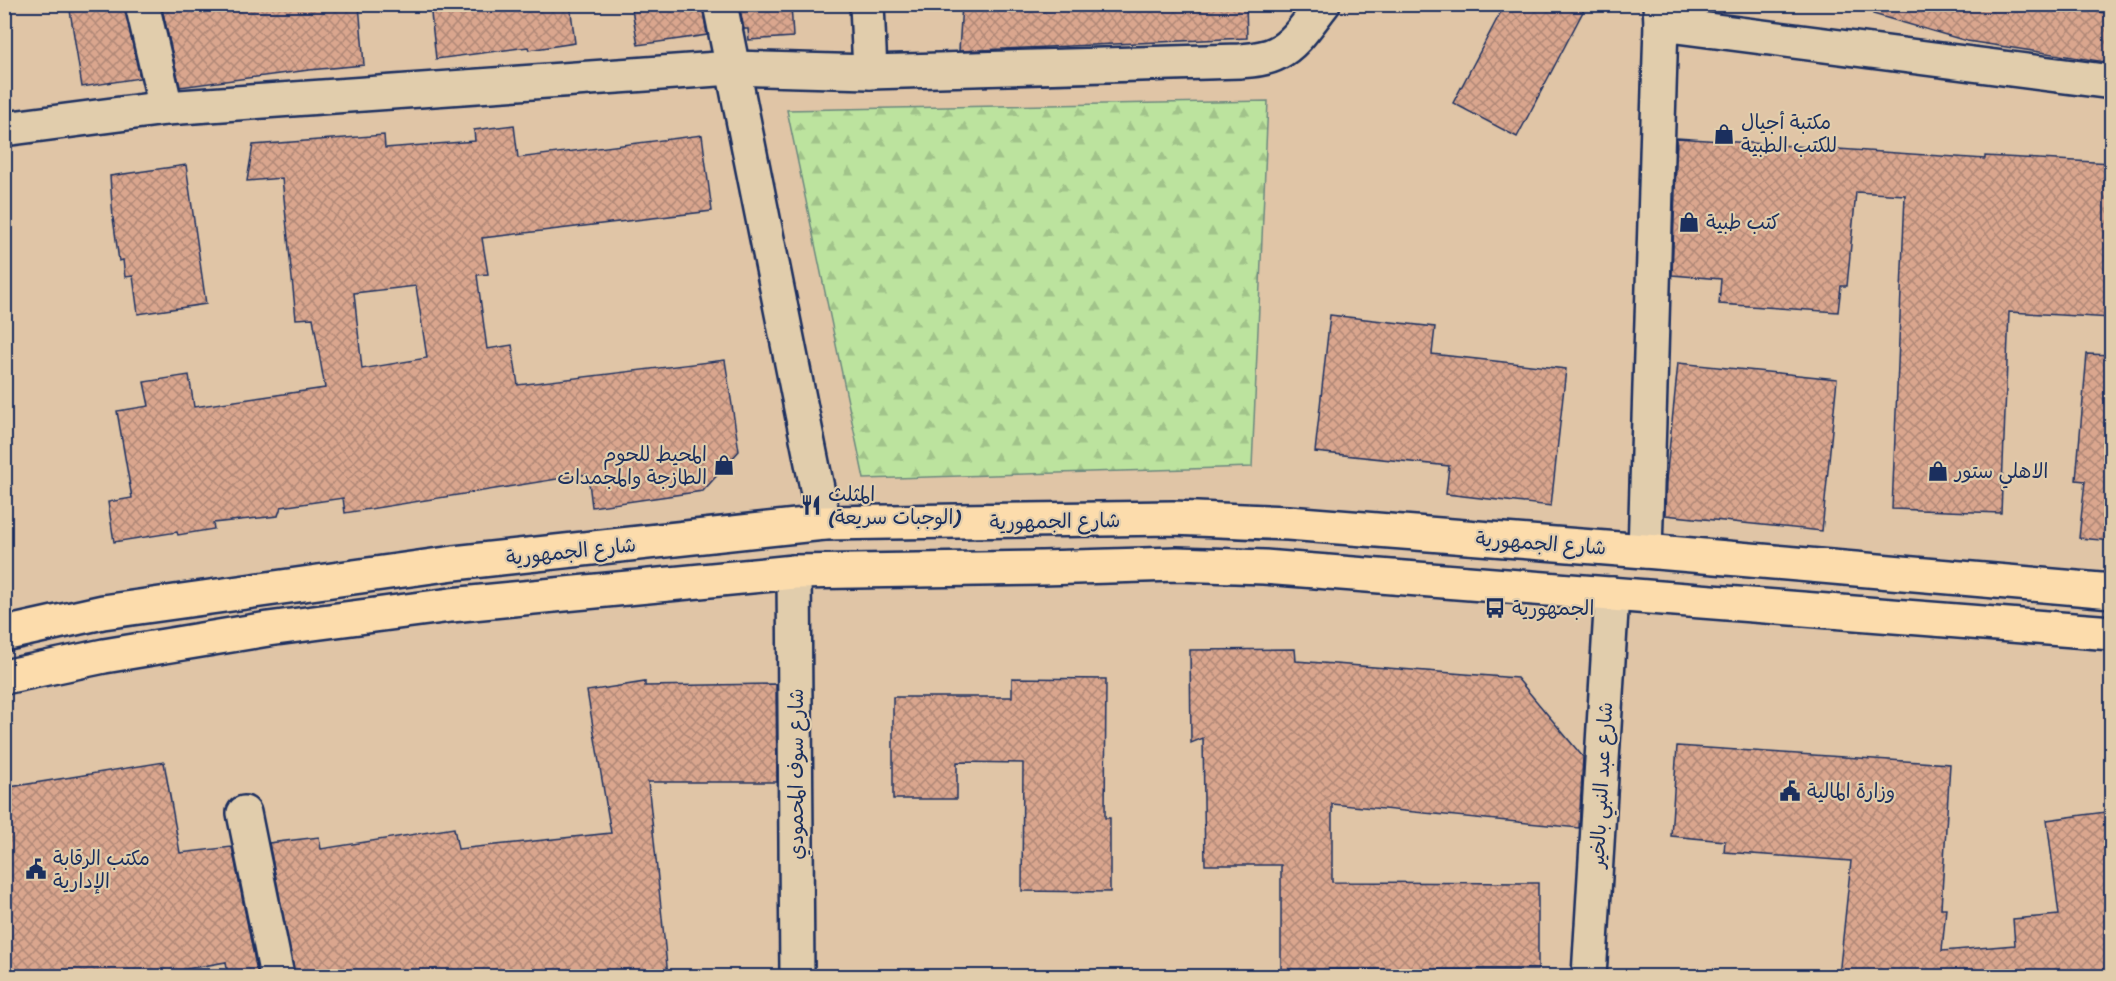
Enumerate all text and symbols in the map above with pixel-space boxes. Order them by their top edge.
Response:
place label: مكتبة أجيال للكتب الطبية [1741,105,1837,163]
shop icon: مكتبة أجيال للكتب الطبية [1712,122,1736,146]
place label: كتب طبية [1706,205,1780,240]
shop icon: كتب طبية [1677,210,1701,234]
place label: المحيط للحوم الطازجة والمجمدات [557,437,707,495]
shop icon: المحيط للحوم الطازجة والمجمدات [712,453,736,477]
place label: الاهلي ستور [1953,454,2048,489]
shop icon: الاهلي ستور [1926,459,1950,483]
place label: المثلث (الوجبات سريعة) [828,477,961,535]
restaurant icon: المثلث (الوجبات سريعة) [799,493,823,517]
street label: شارع الجمهورية [989,503,1121,540]
street label: شارع الجمهورية [1475,521,1607,566]
street label: شارع الجمهورية [504,527,638,576]
place label: الجمهورية [1512,591,1594,626]
bus stop icon: الجمهورية [1483,596,1507,620]
street label: شارع سوف المحمودي [779,688,814,860]
street label: شارع عبد النبي بالخير [1580,701,1623,871]
place label: وزارة المالية [1807,774,1895,809]
public building icon: وزارة المالية [1778,779,1802,803]
place label: مكتب الرقابة الإدارية [53,841,150,899]
public building icon: مكتب الرقابة الإدارية [24,857,48,881]

